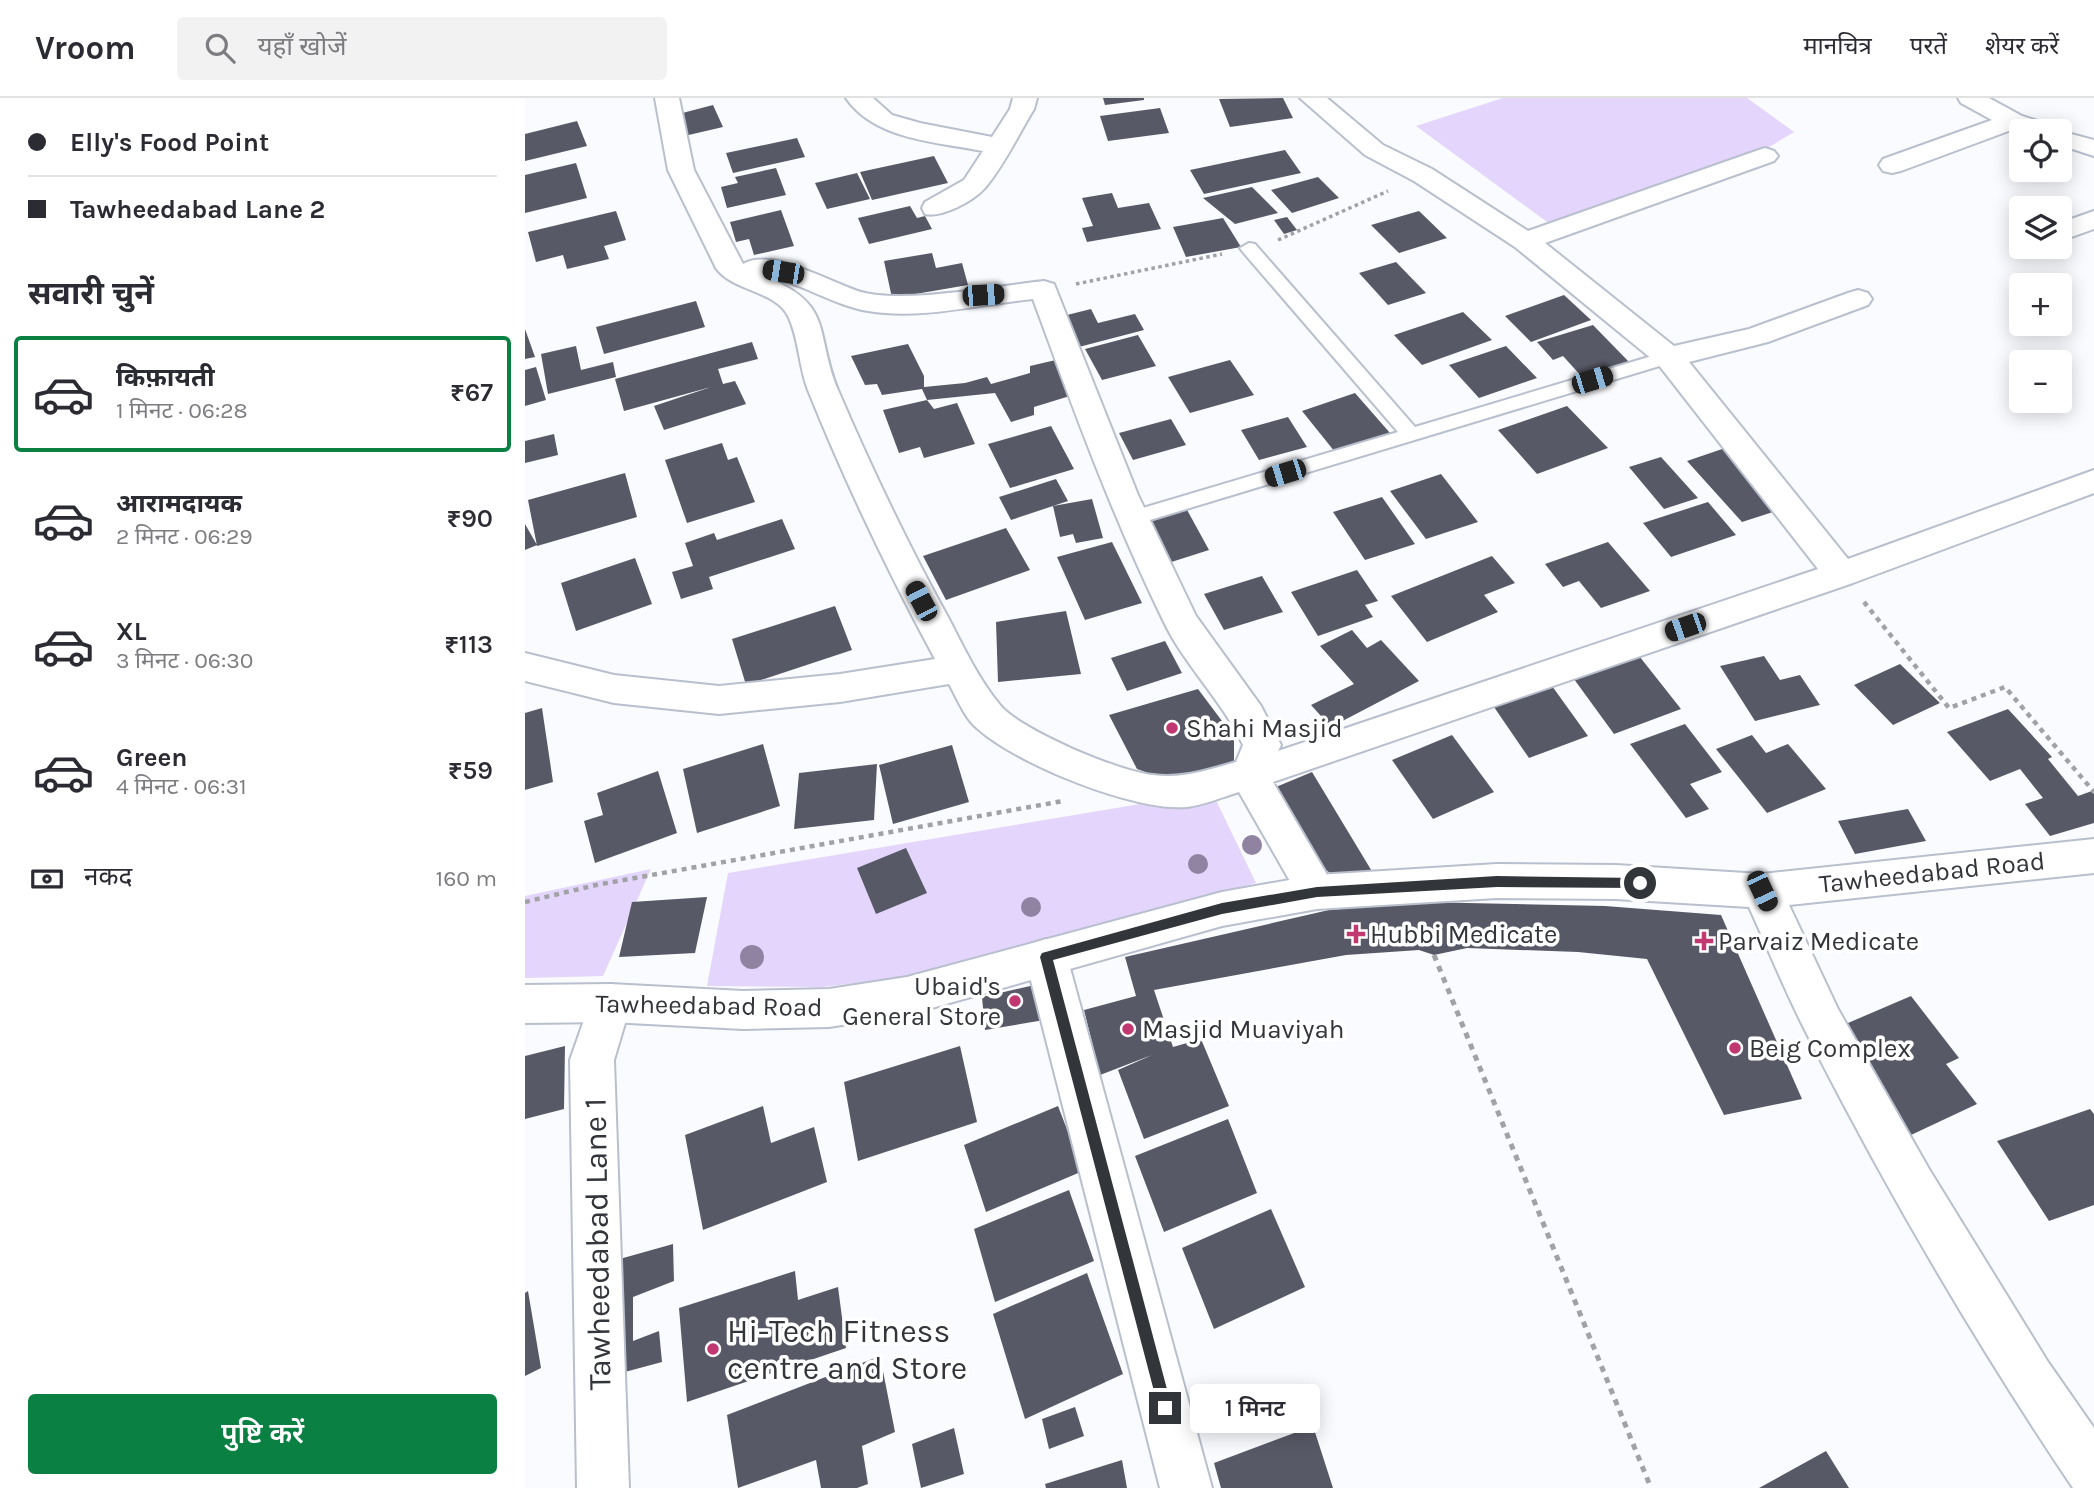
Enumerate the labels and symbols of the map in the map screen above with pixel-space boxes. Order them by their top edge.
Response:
car [761,258,806,286]
car [962,283,1005,307]
car [1569,364,1616,396]
car [1262,457,1309,489]
car [902,578,941,624]
car [1662,610,1709,644]
place label: Shahi Masjid [1186,713,1343,744]
marker: Shahi Masjid [1164,720,1180,736]
street label: Tawheedabad Road [1817,845,2047,900]
route start [1624,867,1656,899]
car [1744,868,1781,914]
place label: Hubbi Medicate [1370,919,1557,950]
marker: Hubbi Medicate [1348,926,1364,942]
place label: Parvaiz Medicate [1718,926,1919,957]
marker: Parvaiz Medicate [1696,933,1712,949]
place label: Ubaid's General Store [842,971,1001,1032]
street label: Tawheedabad Road [595,988,823,1023]
marker: Ubaid's General Store [1007,993,1023,1009]
place label: Masjid Muaviyah [1142,1014,1344,1045]
marker: Masjid Muaviyah [1120,1021,1136,1037]
place label: Beig Complex [1749,1033,1911,1064]
marker: Beig Complex [1727,1040,1743,1056]
street label: Tawheedabad Lane 1 [576,1097,619,1391]
place label: Hi-Tech Fitness centre and Store [727,1313,967,1387]
marker: Hi-Tech Fitness centre and Store [705,1341,721,1357]
callout: 1 मिनट [1189,1384,1319,1432]
route end [1149,1392,1181,1424]

